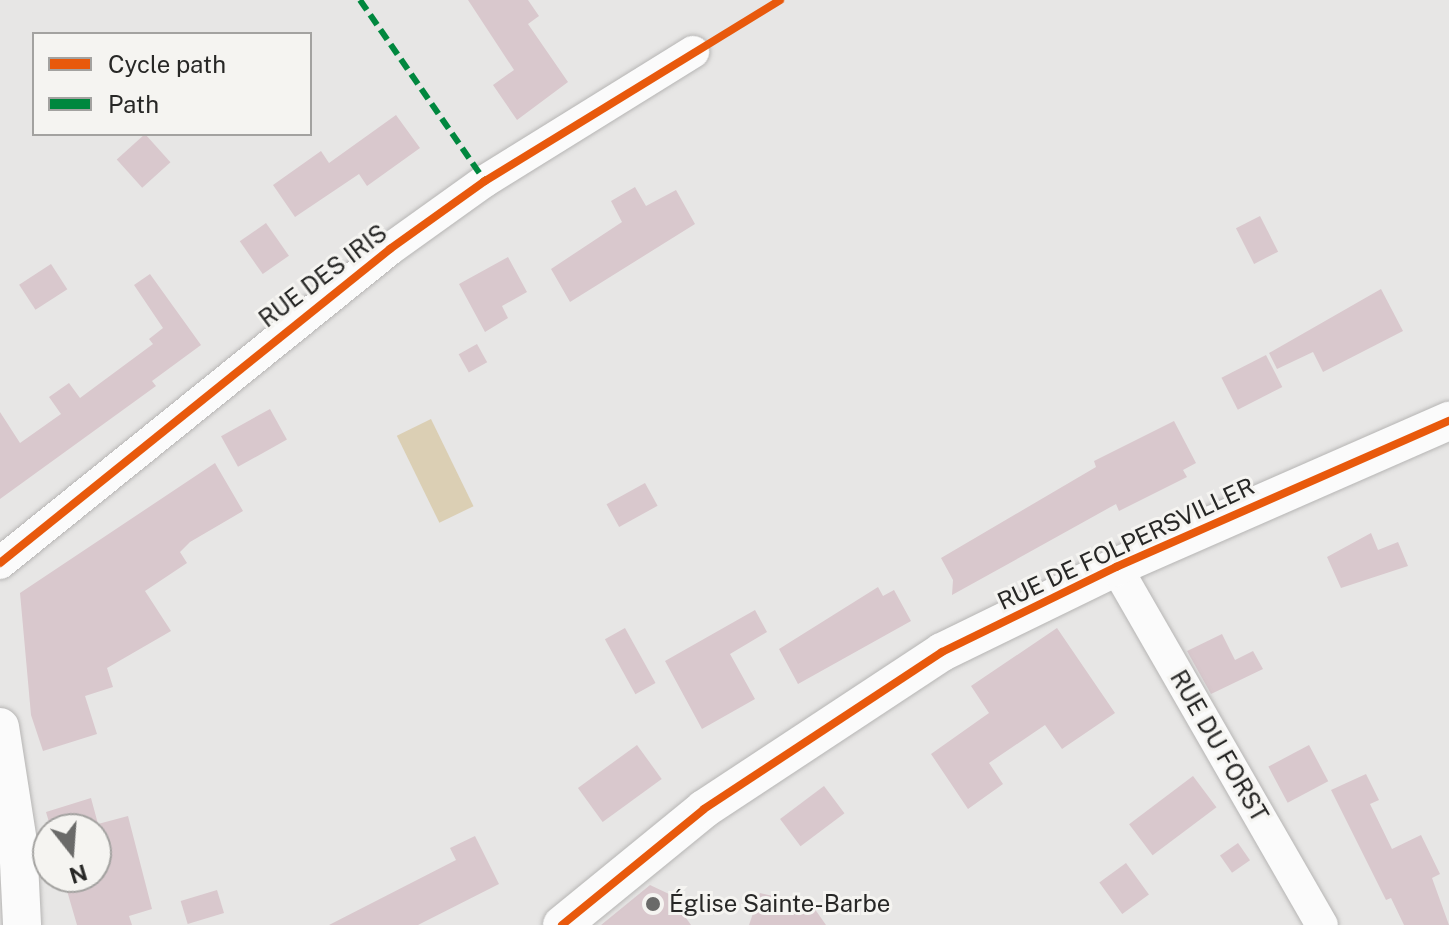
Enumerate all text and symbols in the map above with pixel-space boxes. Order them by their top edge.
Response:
legend [32,32,312,136]
text: Cycle path [108,50,226,78]
text: Path [108,90,159,118]
street label: RUE DES IRIS [253,219,393,333]
street label: RUE DE FOLPERSVILLER [993,472,1259,616]
street label: RUE DU FORST [1164,665,1274,827]
north arrow [32,813,112,893]
text: N [66,859,90,889]
place label: Église Sainte-Barbe [669,890,890,918]
marker: Église Sainte-Barbe [644,895,662,913]

